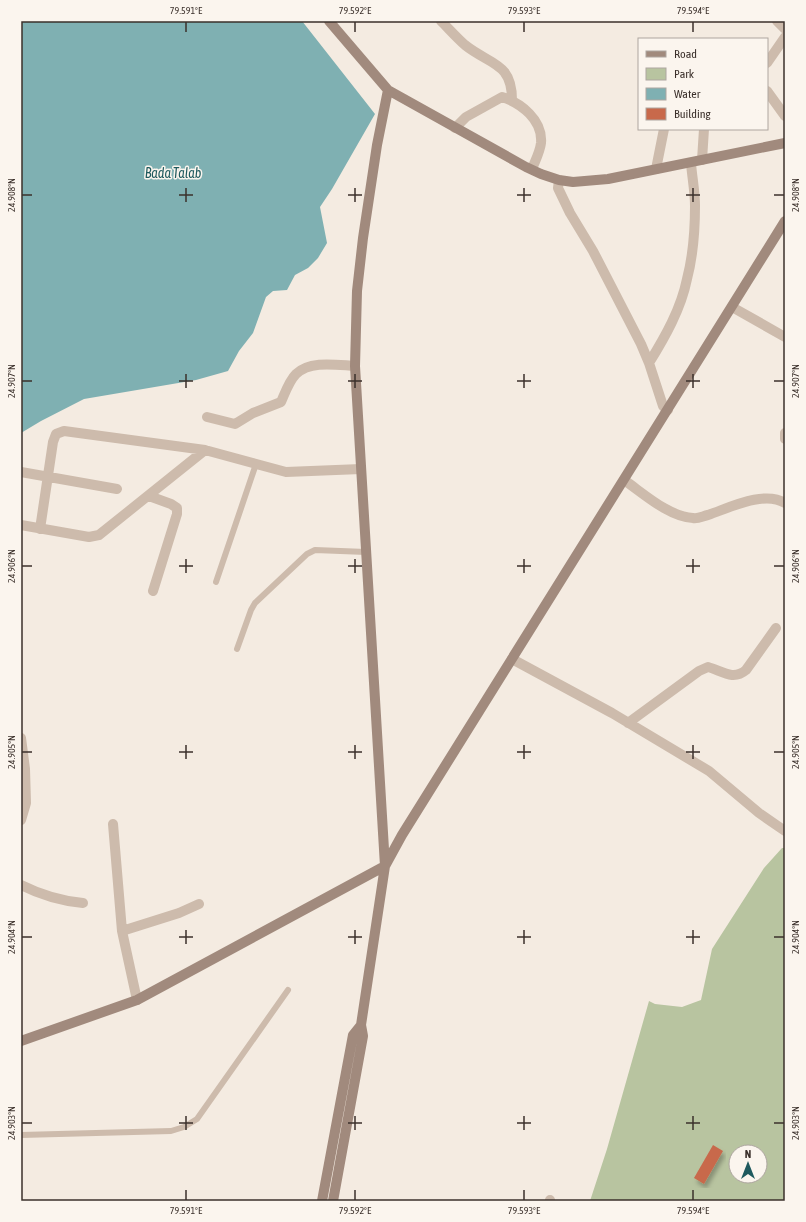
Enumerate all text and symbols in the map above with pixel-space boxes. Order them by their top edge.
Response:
text: 79.591°E [170,5,203,16]
text: 79.592°E [339,5,372,16]
text: 79.593°E [508,5,541,16]
text: 79.594°E [677,5,710,16]
legend [638,38,768,130]
text: Road [674,47,697,61]
text: Park [674,67,695,81]
text: Water [674,87,701,101]
text: Building [674,107,712,121]
water label: Bada Talab [145,165,202,181]
text: 24.908°N [6,178,17,212]
text: 24.908°N [790,178,801,212]
text: 24.907°N [6,364,17,398]
text: 24.907°N [790,364,801,398]
text: 24.906°N [6,549,17,583]
text: 24.906°N [790,549,801,583]
text: 24.905°N [6,735,17,769]
text: 24.905°N [790,735,801,769]
text: 24.904°N [6,920,17,954]
text: 24.904°N [790,920,801,954]
text: 24.903°N [6,1106,17,1140]
text: 24.903°N [790,1106,801,1140]
north arrow [728,1144,768,1184]
text: N [745,1148,751,1160]
text: 79.591°E [170,1205,203,1216]
text: 79.592°E [339,1205,372,1216]
text: 79.593°E [508,1205,541,1216]
text: 79.594°E [677,1205,710,1216]

